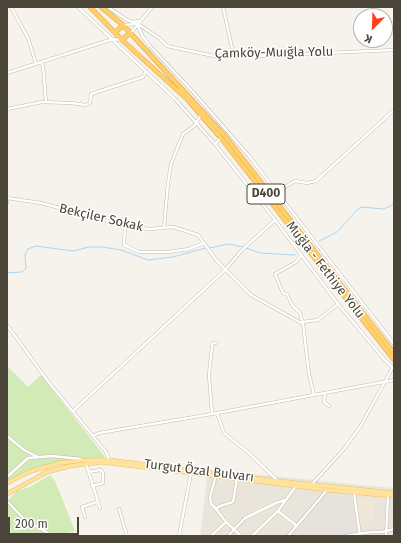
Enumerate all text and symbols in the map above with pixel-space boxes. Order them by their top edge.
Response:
north arrow [353,8,393,48]
text: K [363,31,374,46]
street label: Çamköy-Muığla Yolu [215,44,333,62]
road number: D400 [247,184,285,204]
street label: Bekçiler Sokak [58,201,144,235]
street label: Muğla - Fethiye Yolu [282,218,368,322]
street label: Turgut Özal Bulvarı [143,457,255,485]
scale bar [10,509,81,535]
text: 200 m [15,517,48,531]

